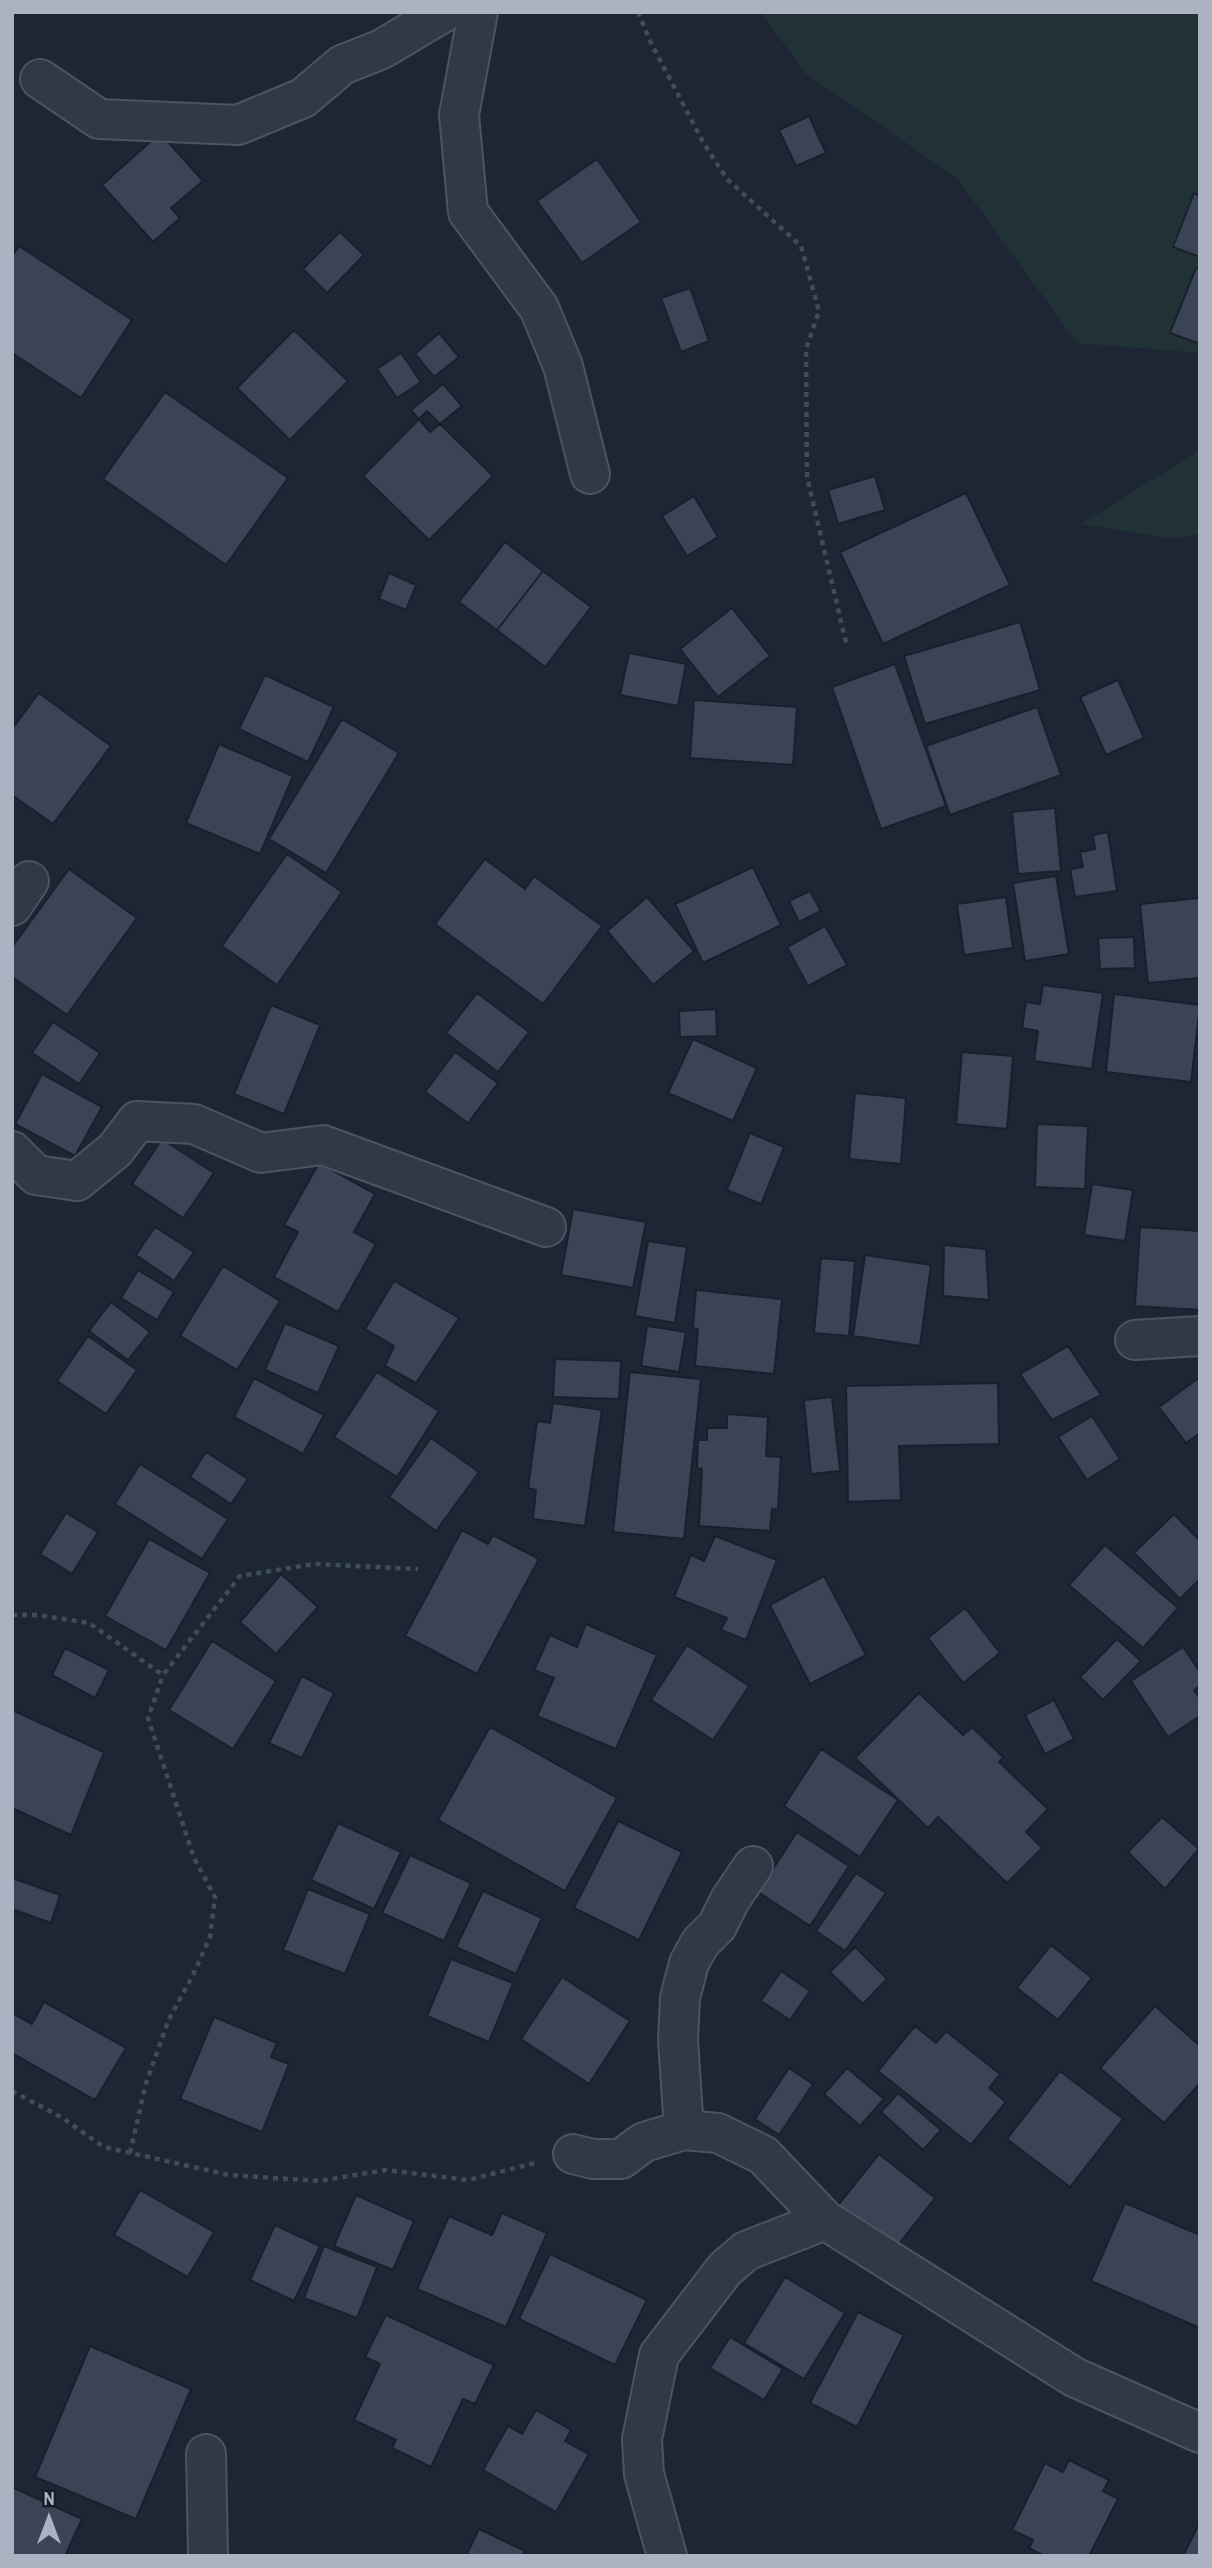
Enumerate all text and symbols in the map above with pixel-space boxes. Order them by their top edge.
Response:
north arrow [14,2484,84,2554]
text: N [43,2485,55,2511]

